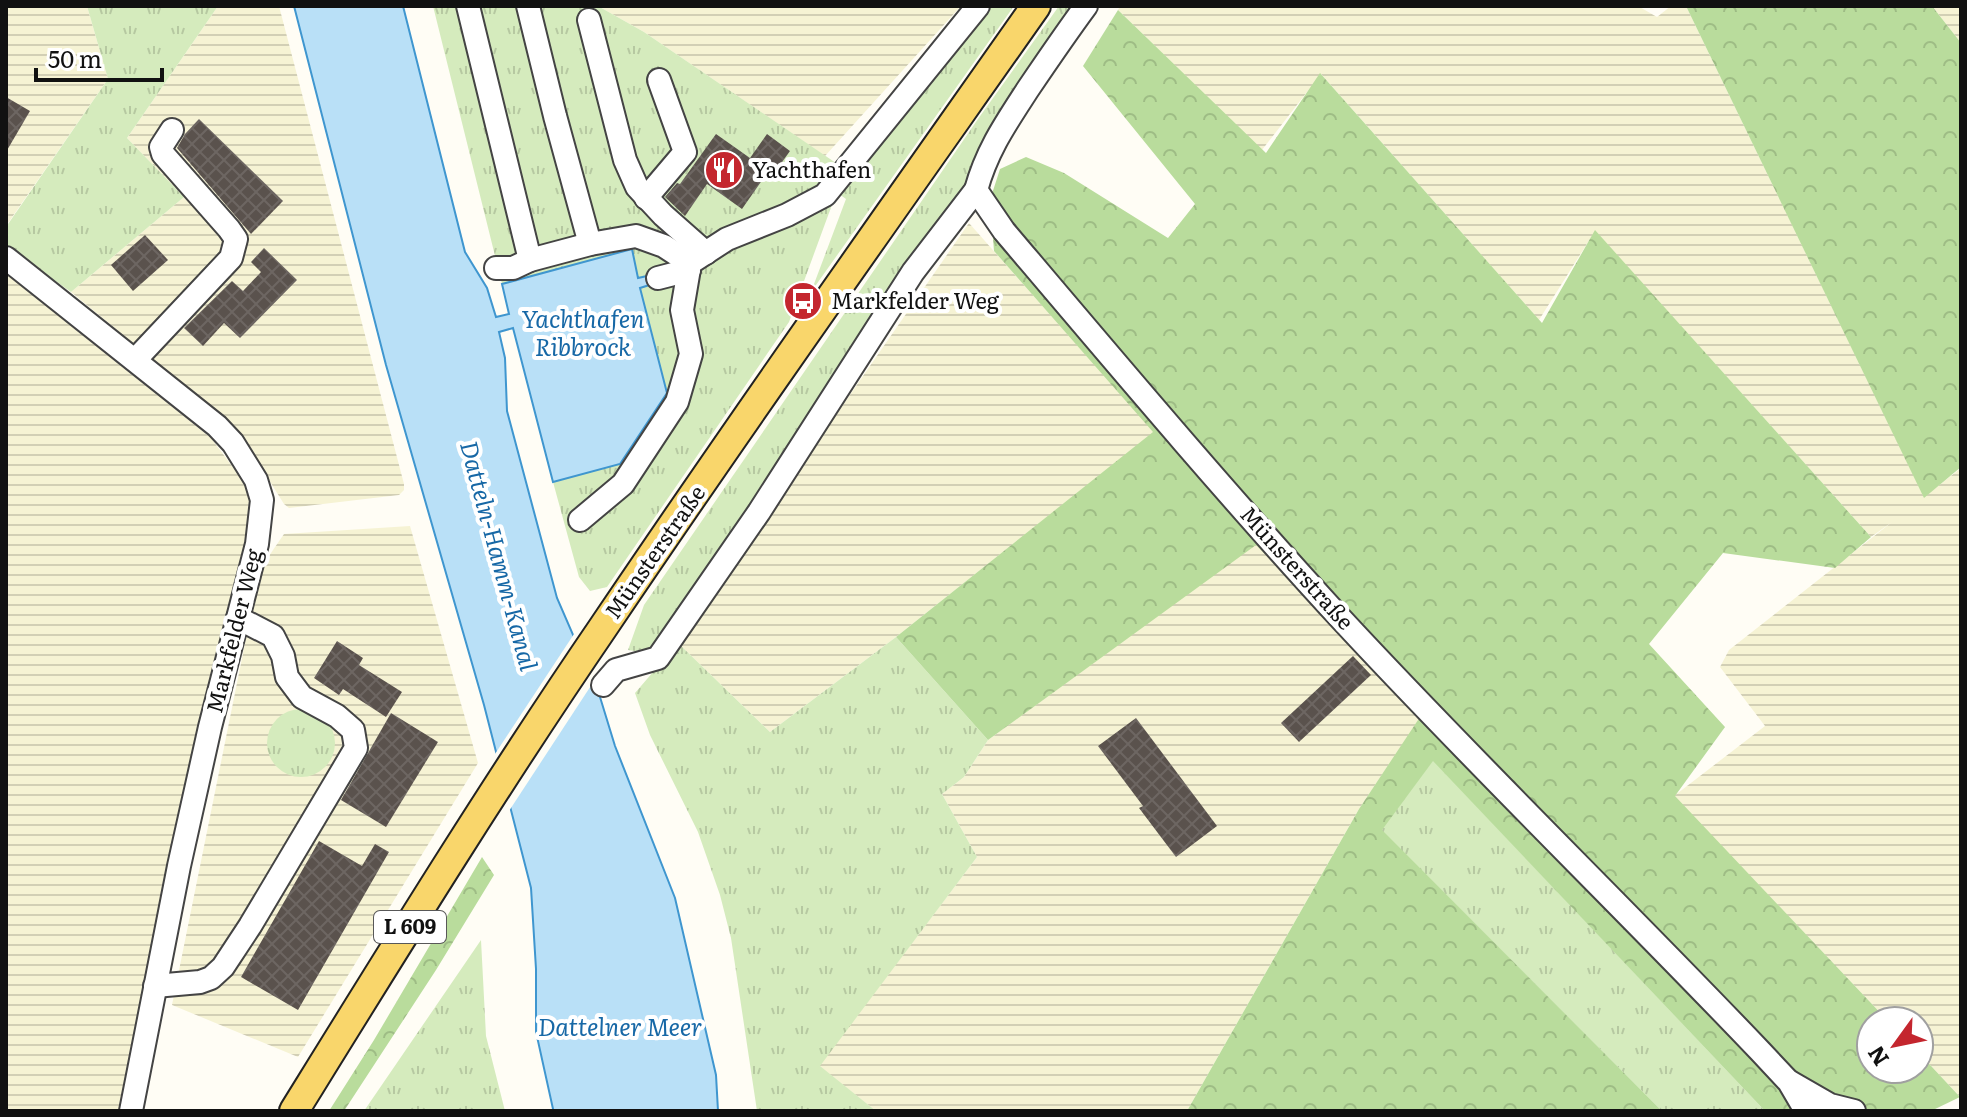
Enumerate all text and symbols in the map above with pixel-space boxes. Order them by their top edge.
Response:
scale bar [36,32,162,82]
text: 50 m [48,40,102,75]
restaurant icon: Yachthafen [703,149,745,191]
place label: Yachthafen [752,152,871,185]
bus stop icon: Markfelder Weg [782,280,824,322]
place label: Markfelder Weg [831,283,1000,316]
water label: Yachthafen Ribbrock [521,300,645,363]
water label: Datteln-Hamm-Kanal [453,437,548,674]
street label: Münsterstraße [595,478,712,625]
street label: Münsterstraße [1234,498,1363,636]
street label: Markfelder Weg [196,544,269,716]
road number: L 609 [374,911,446,943]
north arrow [1855,1005,1935,1085]
water label: Dattelner Meer [538,1008,702,1043]
text: N [1858,1040,1896,1073]

